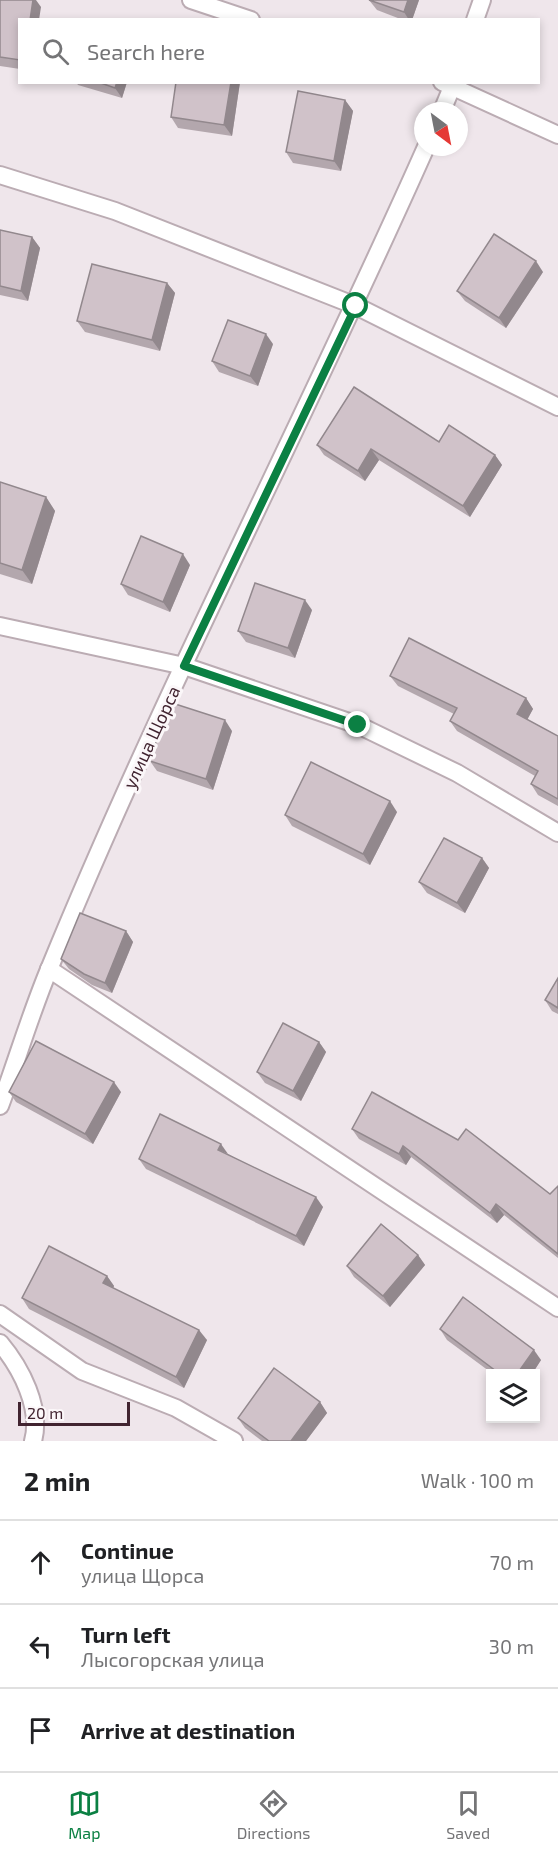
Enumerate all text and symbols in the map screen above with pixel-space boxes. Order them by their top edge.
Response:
search box [18,18,540,84]
icon: search [39,35,72,68]
text: Search here [87,38,205,64]
north arrow [414,102,468,156]
route start [342,292,368,318]
street label: улица Щорса [118,682,184,792]
route end [344,711,370,737]
map controls [486,1369,540,1423]
button: layers [486,1369,540,1423]
scale bar [18,1399,130,1426]
text: 20 m [27,1403,63,1422]
text: 2 min [24,1465,90,1496]
text: Walk · 100 m [421,1468,534,1492]
text: Continue [81,1537,174,1563]
icon: ahead [24,1546,57,1579]
text: 70 m [490,1550,534,1574]
text: улица Щорса [81,1563,204,1587]
text: Turn left [81,1621,170,1647]
icon: left [24,1630,57,1663]
text: 30 m [489,1634,534,1658]
text: Лысогорская улица [81,1647,264,1671]
icon: arrive [24,1714,57,1747]
text: Arrive at destination [81,1717,295,1743]
tab: Map [68,1787,101,1842]
tab: Directions [237,1787,310,1842]
tab: Saved [446,1787,490,1842]

